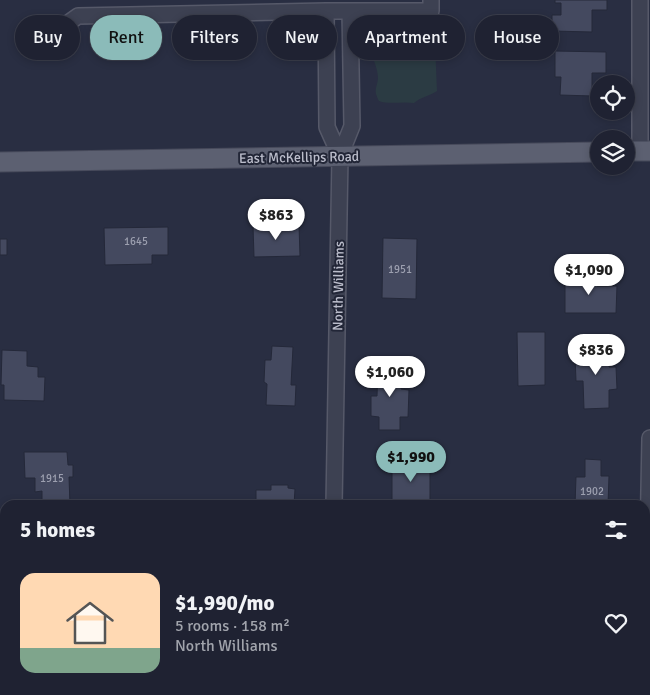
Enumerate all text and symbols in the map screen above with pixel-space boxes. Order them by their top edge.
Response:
chip: Buy [15,15,80,60]
chip: Rent [90,15,162,60]
chip: Filters [172,15,257,60]
chip: New [267,15,337,60]
chip: Apartment [347,15,465,60]
chip: House [475,15,559,60]
map controls [590,75,635,175]
button: locate [590,75,635,120]
button: layers [590,130,635,175]
street label: East McKellips Road [239,148,359,167]
pin: $863 [246,198,306,241]
text: $863 [259,205,293,225]
house number: 1645 [124,235,148,248]
street label: North Williams [329,241,348,331]
pin: $1,090 [548,254,630,296]
text: $1,090 [565,260,613,280]
house number: 1951 [388,263,412,276]
pin: $836 [566,334,626,376]
text: $836 [579,340,613,360]
pin: $1,060 [349,356,431,398]
text: $1,060 [366,362,414,382]
pin: $1,990 [370,440,452,483]
text: $1,990 [387,447,435,467]
house number: 1915 [40,472,64,485]
house number: 1902 [580,485,604,498]
icon: filters [602,516,630,544]
text: 5 homes [20,517,95,543]
text: $1,990/mo [175,590,274,616]
icon: home [60,593,120,653]
icon: heart [602,609,630,637]
text: 5 rooms · 158 m² [175,616,290,636]
text: North Williams [175,636,278,656]

